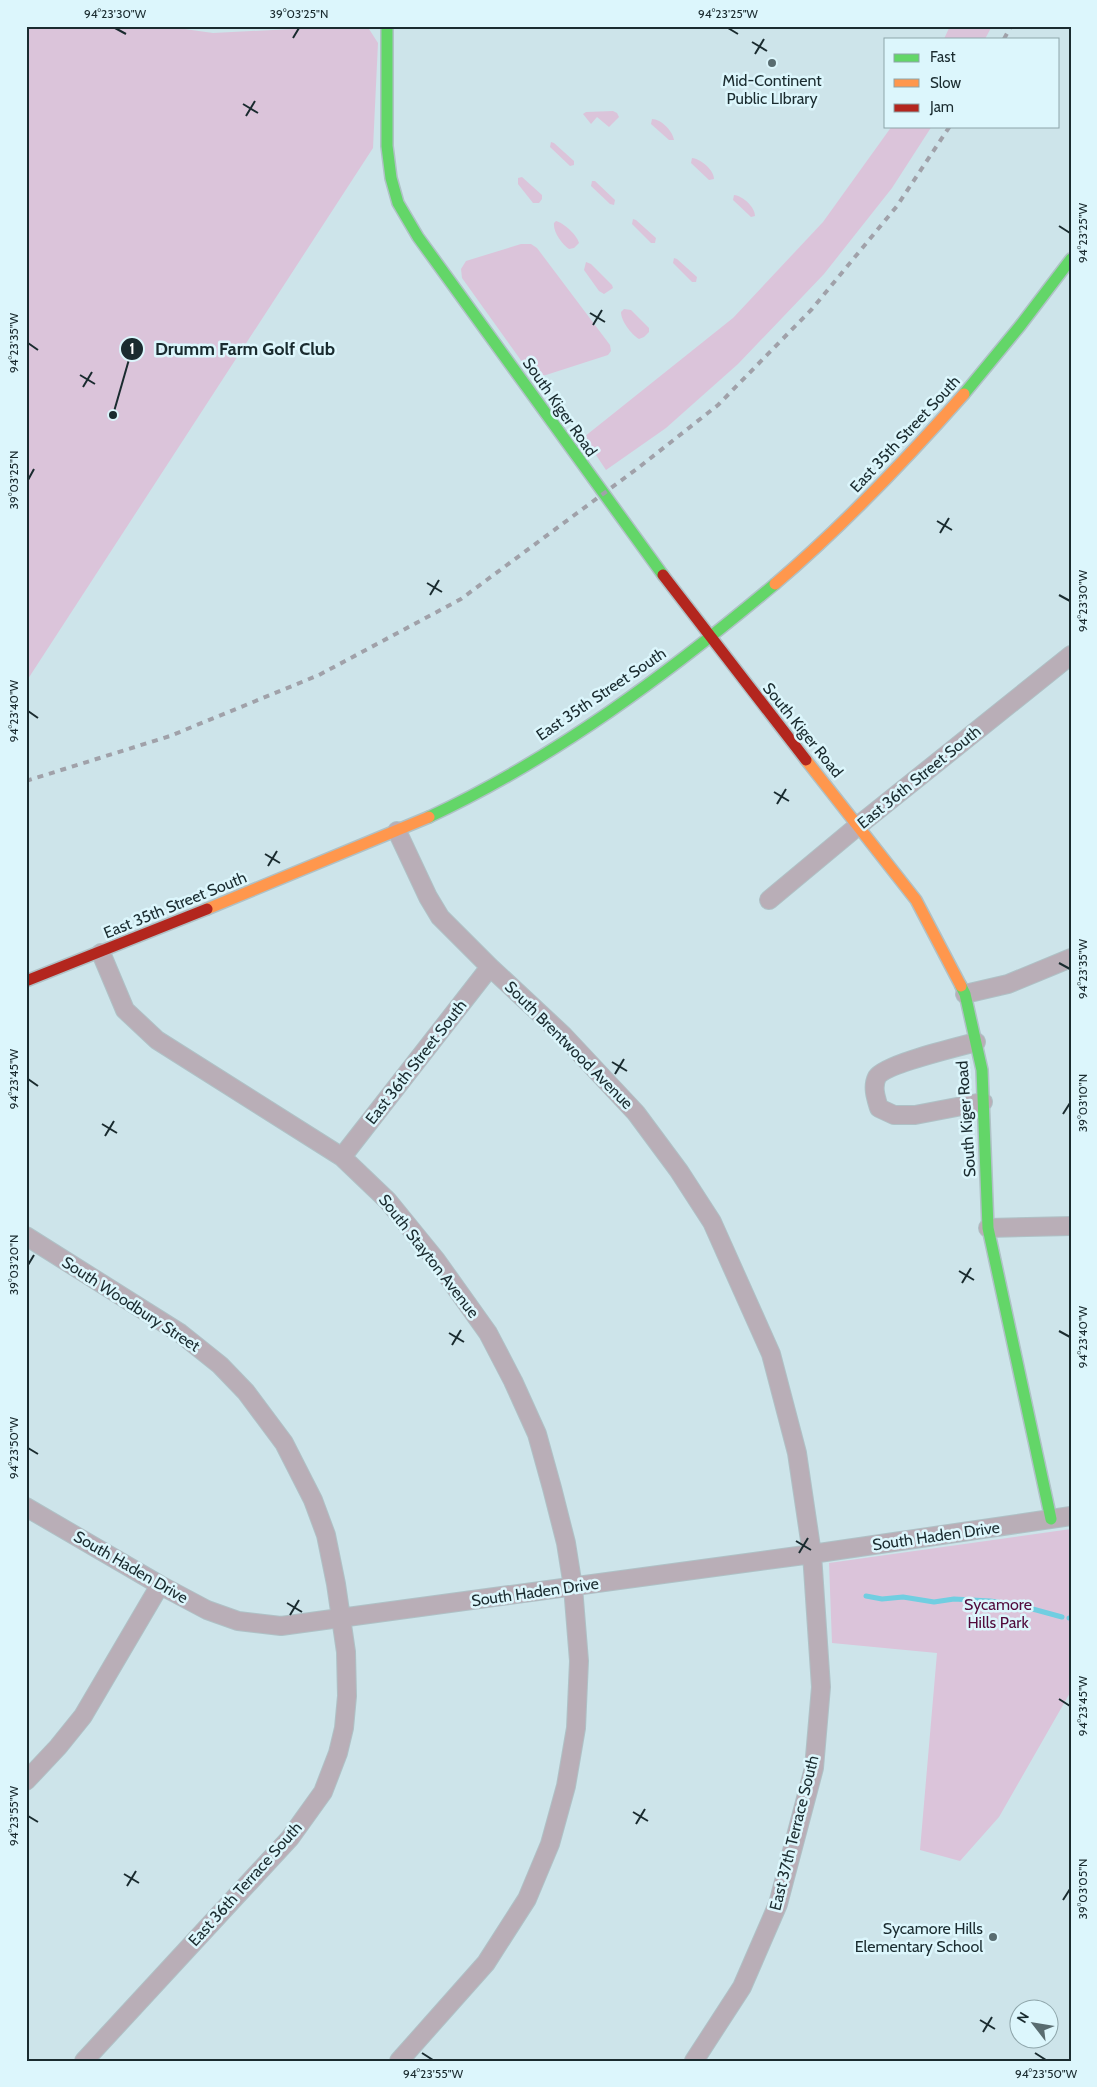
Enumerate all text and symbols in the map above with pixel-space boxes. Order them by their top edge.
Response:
text: 94°23'30"W [84,6,147,21]
text: 39°03'25"N [270,6,328,21]
text: 94°23'25"W [698,6,759,21]
legend [884,38,1060,128]
text: Fast [930,48,955,66]
marker: Mid-Continent Public LIbrary [766,57,778,69]
place label: Mid-Continent Public LIbrary [722,71,822,108]
text: Slow [930,74,961,92]
text: Jam [929,98,954,116]
text: 94°23'25"W [1075,202,1090,263]
text: 94°23'35"W [6,312,21,373]
callout: Drumm Farm Golf Club [120,332,345,365]
text: Drumm Farm Golf Club [155,338,335,360]
text: 1 [129,340,135,358]
street label: South Kiger Road [519,354,601,460]
street label: East 35th Street South [846,372,964,496]
text: 39°03'25"N [6,451,21,509]
text: 94°23'30"W [1075,569,1090,632]
street label: East 35th Street South [532,643,670,745]
text: 94°23'40"W [6,679,21,742]
street label: South Kiger Road [759,679,847,781]
street label: East 36th Street South [854,722,984,832]
street label: East 35th Street South [101,868,249,942]
text: 94°23'35"W [1075,938,1090,999]
street label: South Brentwood Avenue [501,977,637,1113]
street label: East 36th Street South [361,996,471,1128]
text: 94°23'45"W [6,1048,21,1109]
street label: South Kiger Road [952,1060,980,1178]
text: 39°03'10"N [1075,1074,1090,1132]
street label: South Stayton Avenue [375,1190,483,1322]
text: 39°03'20"N [6,1235,21,1295]
street label: South Woodbury Street [59,1252,204,1356]
text: 94°23'40"W [1075,1305,1090,1368]
text: 94°23'50"W [6,1416,21,1479]
street label: South Haden Drive [871,1518,1001,1554]
street label: South Haden Drive [71,1527,191,1607]
street label: South Haden Drive [470,1574,600,1610]
park label: Sycamore Hills Park [964,1595,1032,1632]
text: 94°23'45"W [1075,1675,1090,1736]
street label: East 37th Terrace South [766,1753,822,1913]
text: 94°23'55"W [6,1785,21,1846]
street label: East 36th Terrace South [184,1818,306,1950]
text: 39°03'05"N [1075,1859,1090,1919]
place label: Sycamore Hills Elementary School [855,1919,983,1956]
marker: Sycamore Hills Elementary School [987,1931,999,1943]
north arrow [1010,2000,1060,2050]
text: N [1013,2008,1033,2026]
text: 94°23'55"W [403,2066,464,2081]
text: 94°23'50"W [1015,2066,1078,2081]

